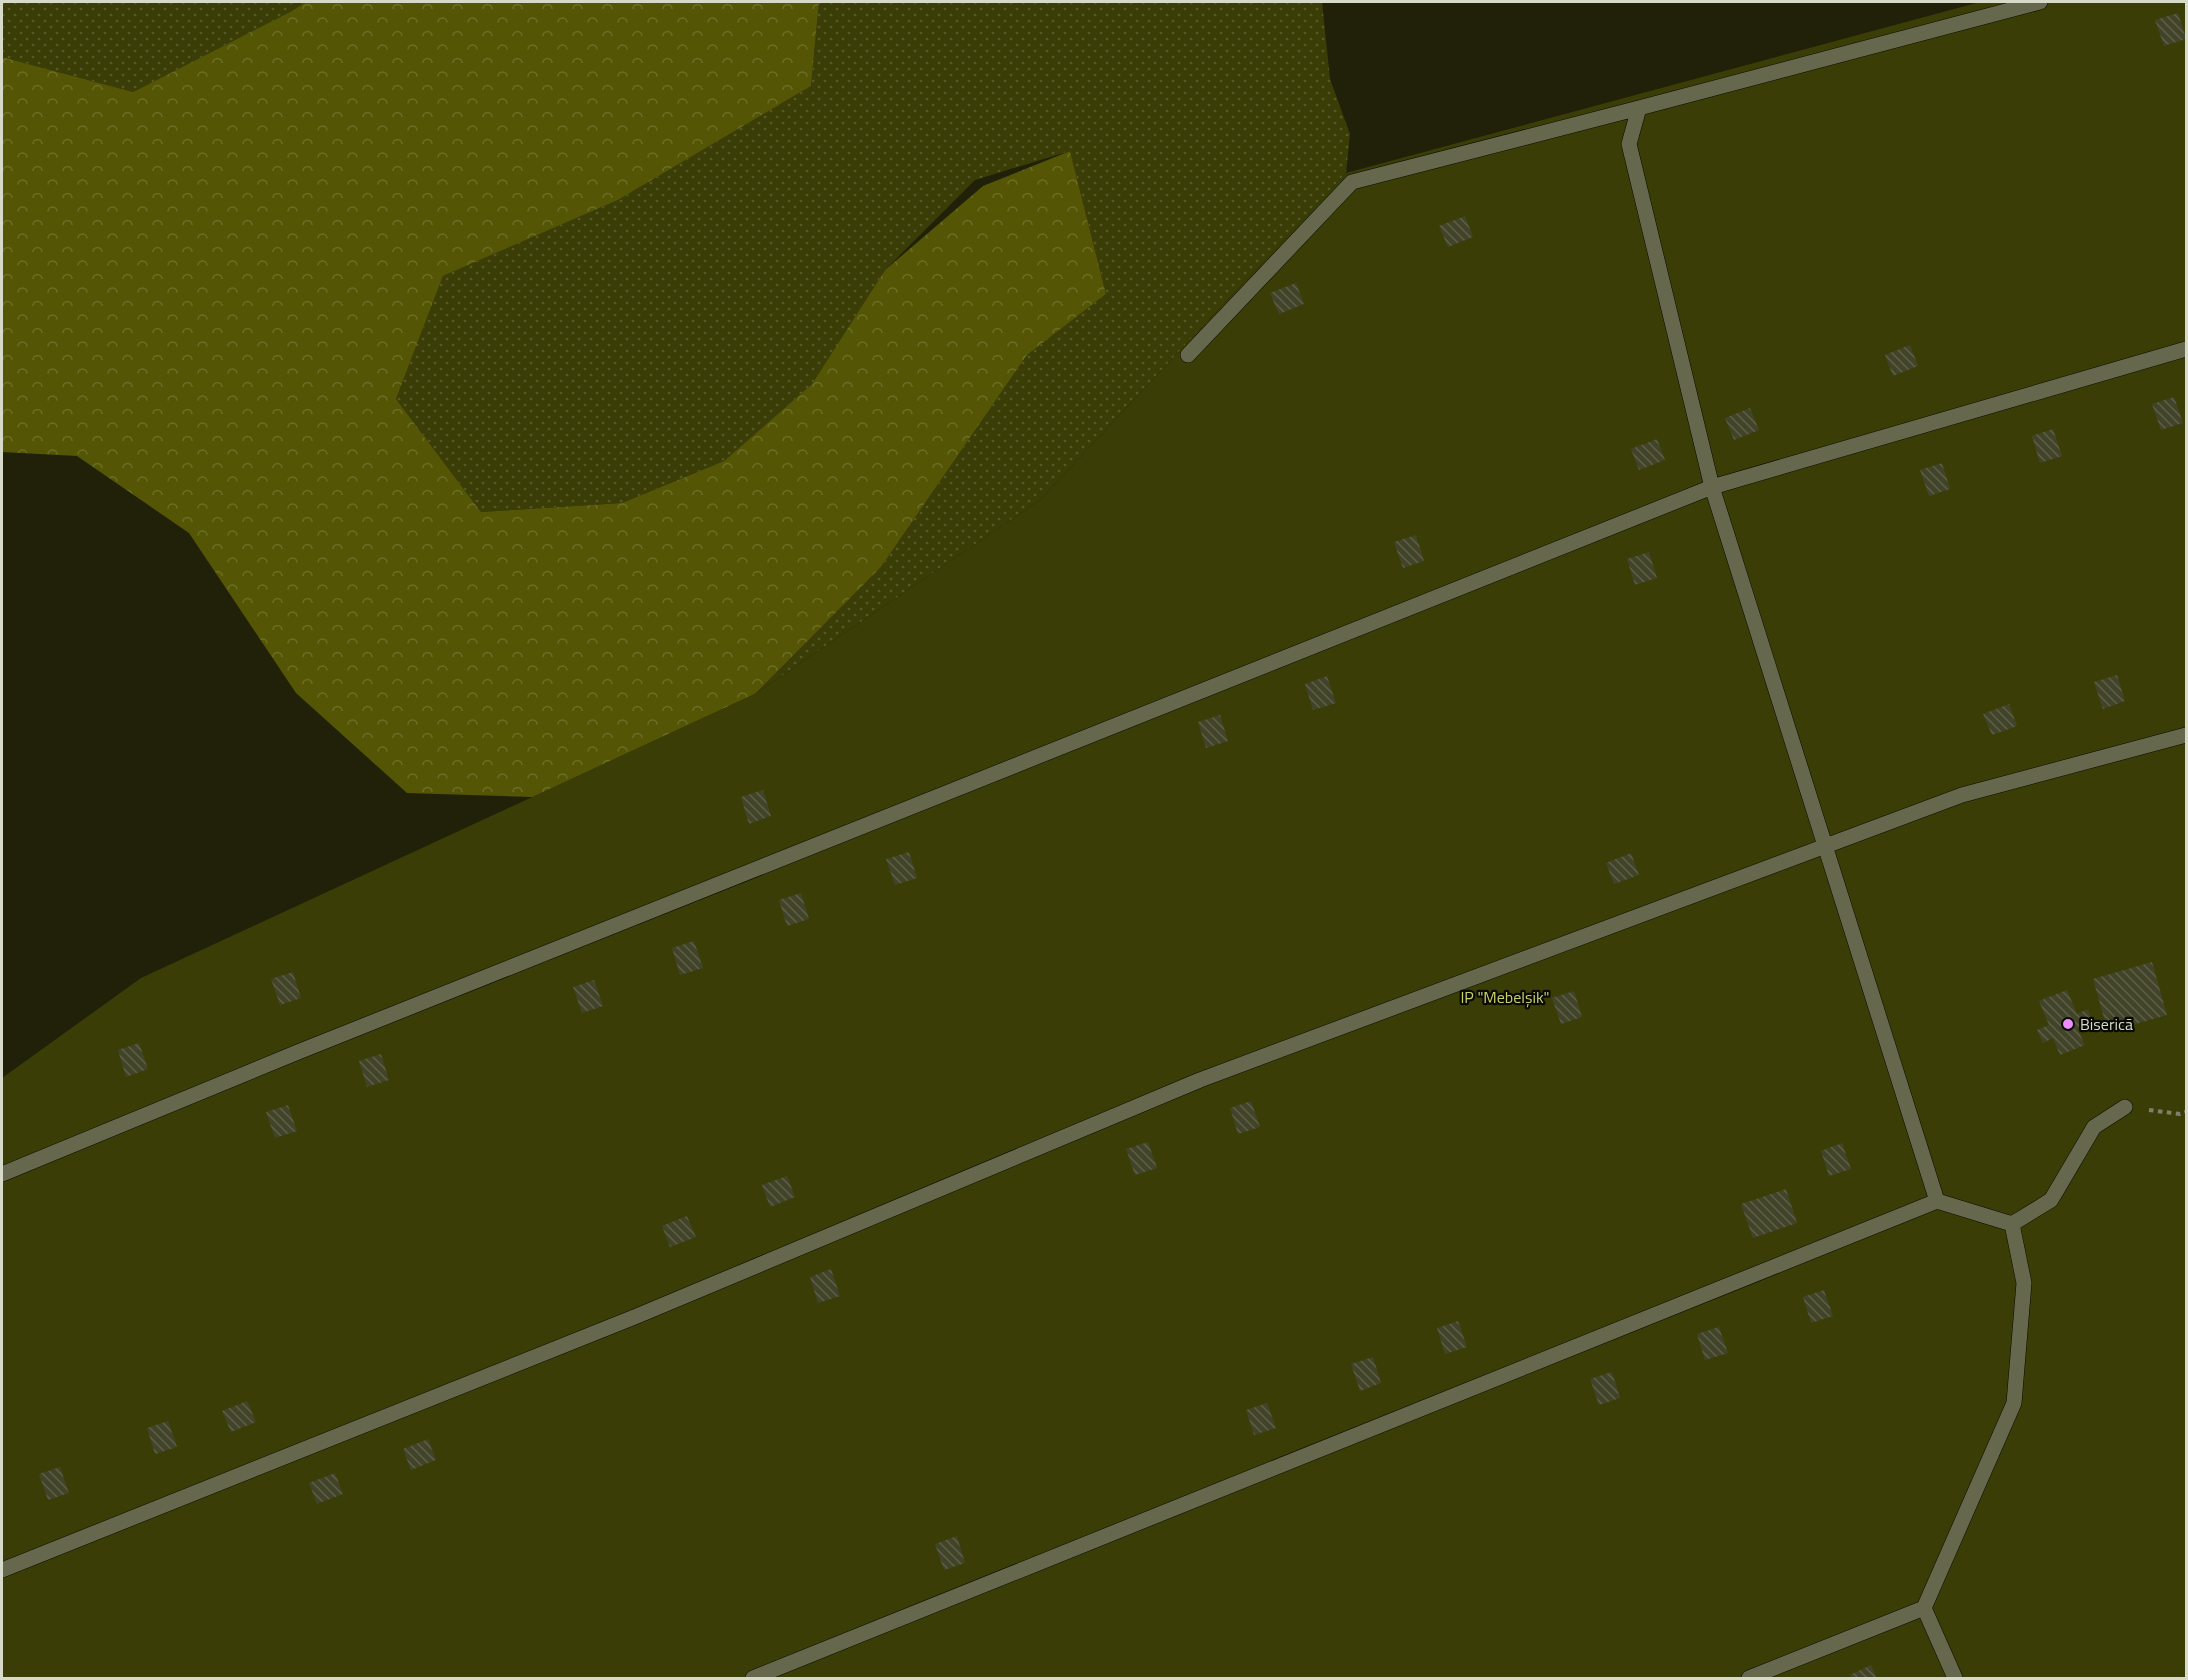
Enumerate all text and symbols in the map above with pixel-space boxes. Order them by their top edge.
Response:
park label: IP "Mebelșik" [1460,985,1550,1009]
place label: Biserică [2080,1012,2133,1036]
marker: Biserică [2061,1017,2075,1031]

